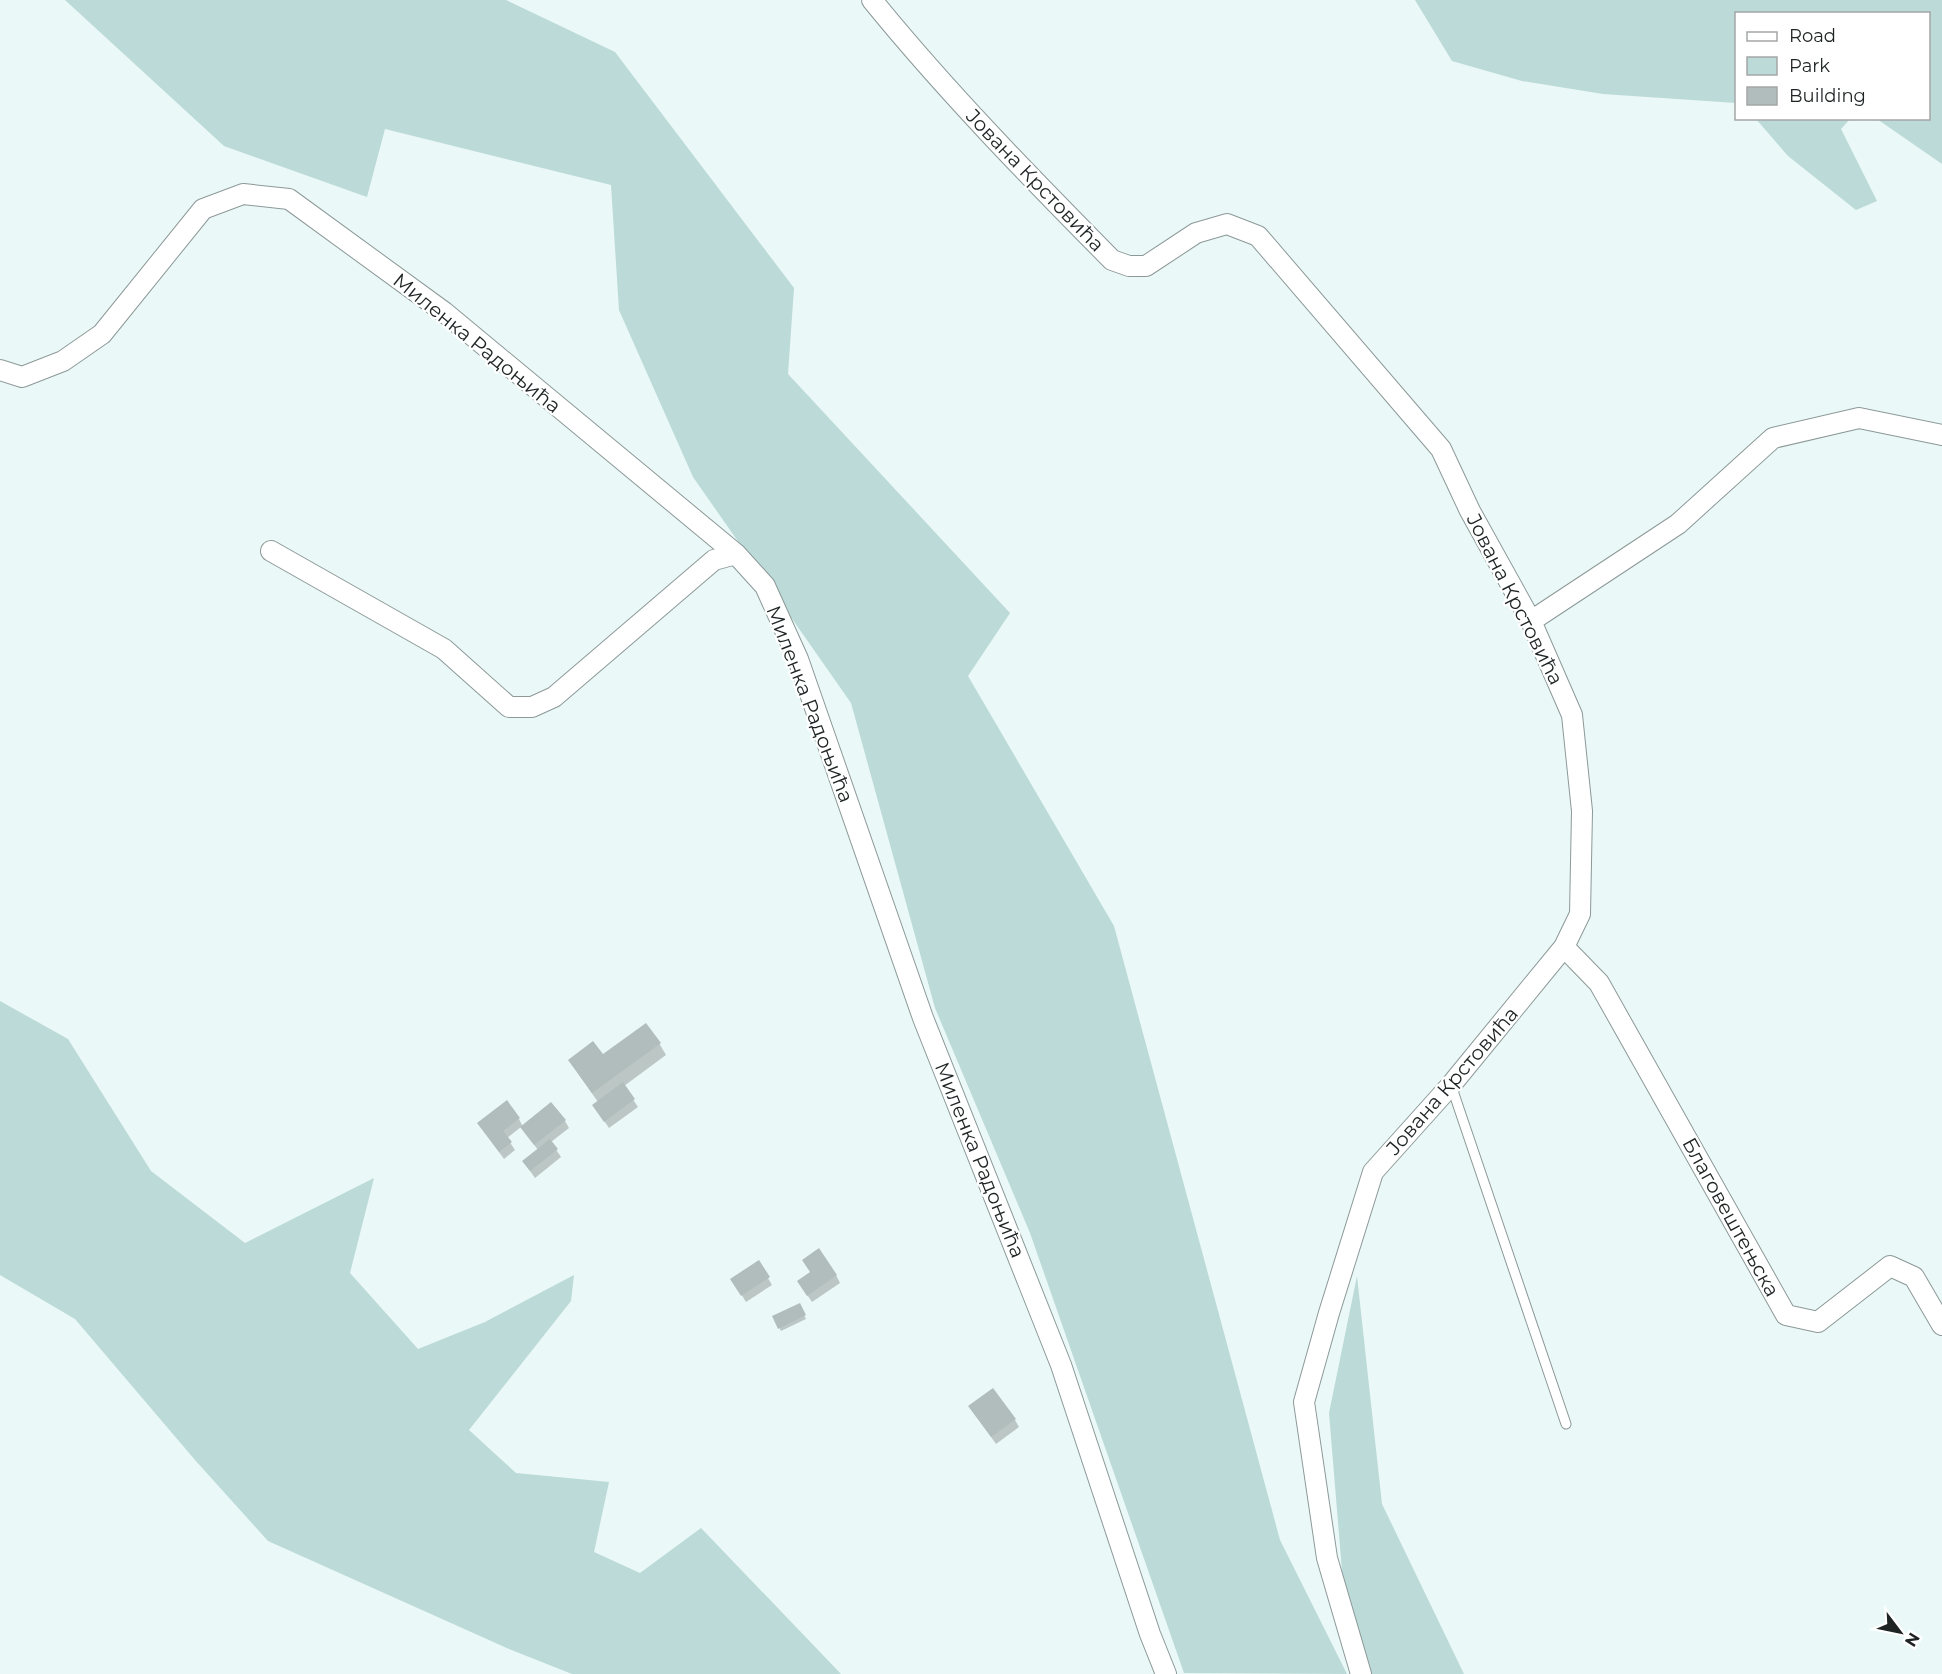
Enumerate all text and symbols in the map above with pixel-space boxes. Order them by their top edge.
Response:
legend [1735,12,1930,120]
text: Road [1789,25,1836,47]
text: Park [1789,55,1830,77]
text: Building [1789,85,1866,107]
street label: Јована Крстовића [961,104,1109,256]
street label: Миленка Радоњића [388,268,566,418]
street label: Јована Крстовића [1461,509,1569,689]
street label: Миленка Радоњића [761,602,859,806]
street label: Јована Крстовића [1381,1002,1523,1160]
street label: Миленка Радоњића [930,1059,1030,1261]
street label: Благовештењска [1677,1133,1785,1301]
north arrow [1870,1602,1930,1662]
text: N [1901,1629,1924,1650]

